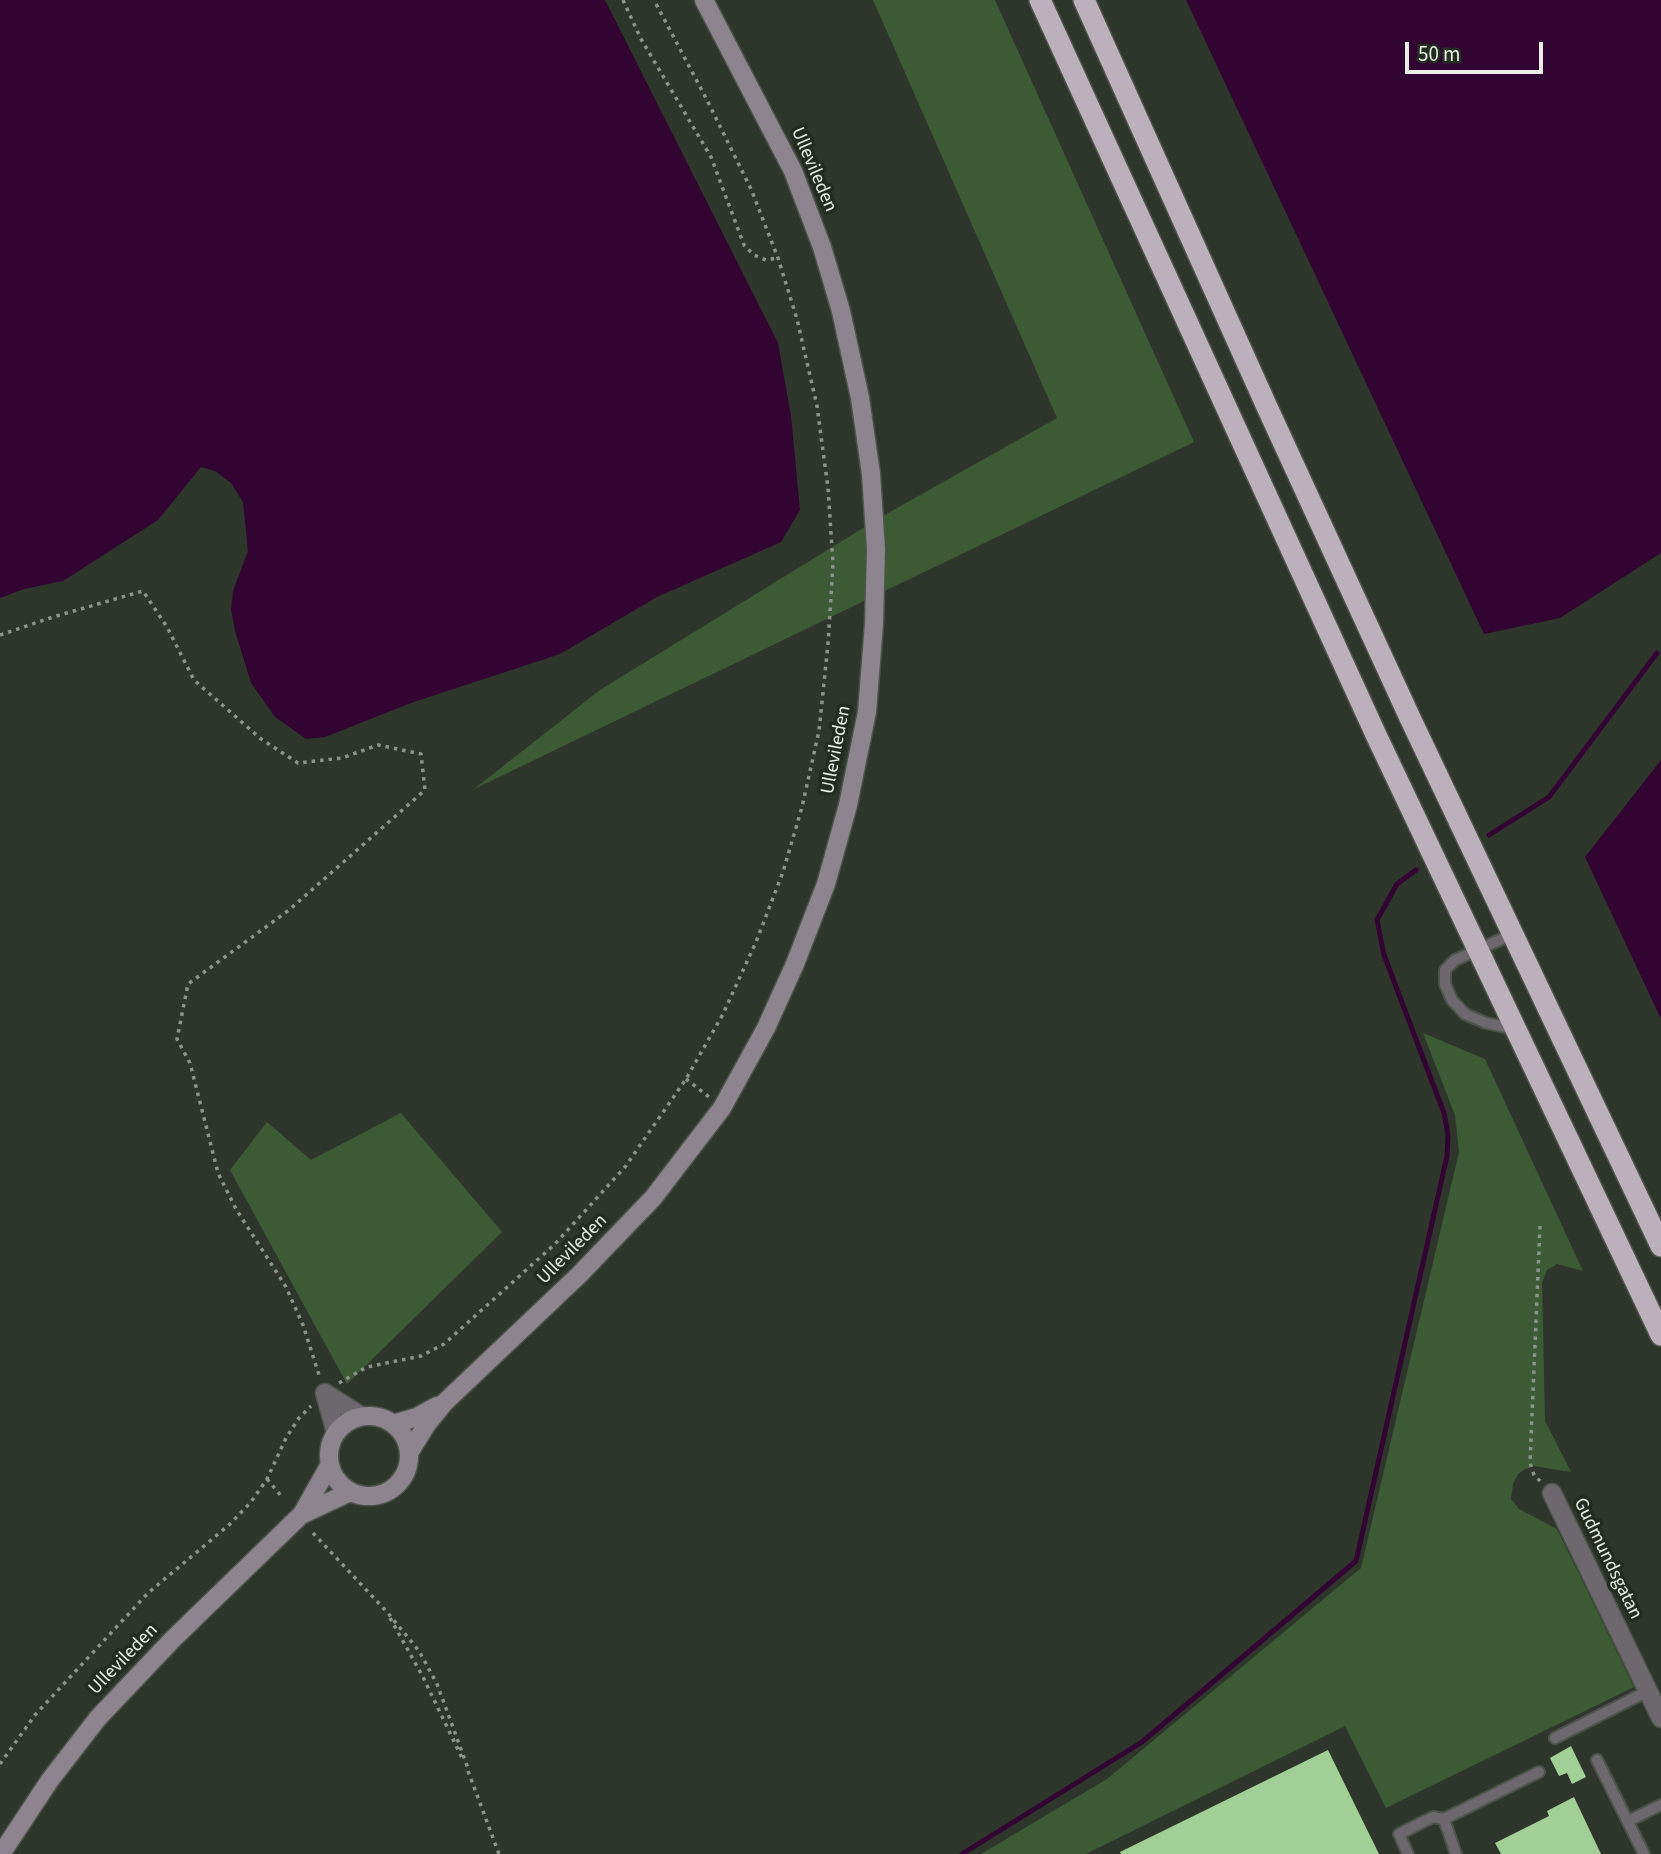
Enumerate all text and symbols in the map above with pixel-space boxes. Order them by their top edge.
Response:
scale bar [1409,28,1547,72]
text: 50 m [1418,39,1460,69]
street label: Ullevileden [785,124,841,216]
street label: Ullevileden [817,704,857,796]
street label: Ullevileden [533,1210,613,1290]
street label: Gudmundsgatan [1568,1495,1646,1623]
street label: Ullevileden [85,1620,163,1700]

